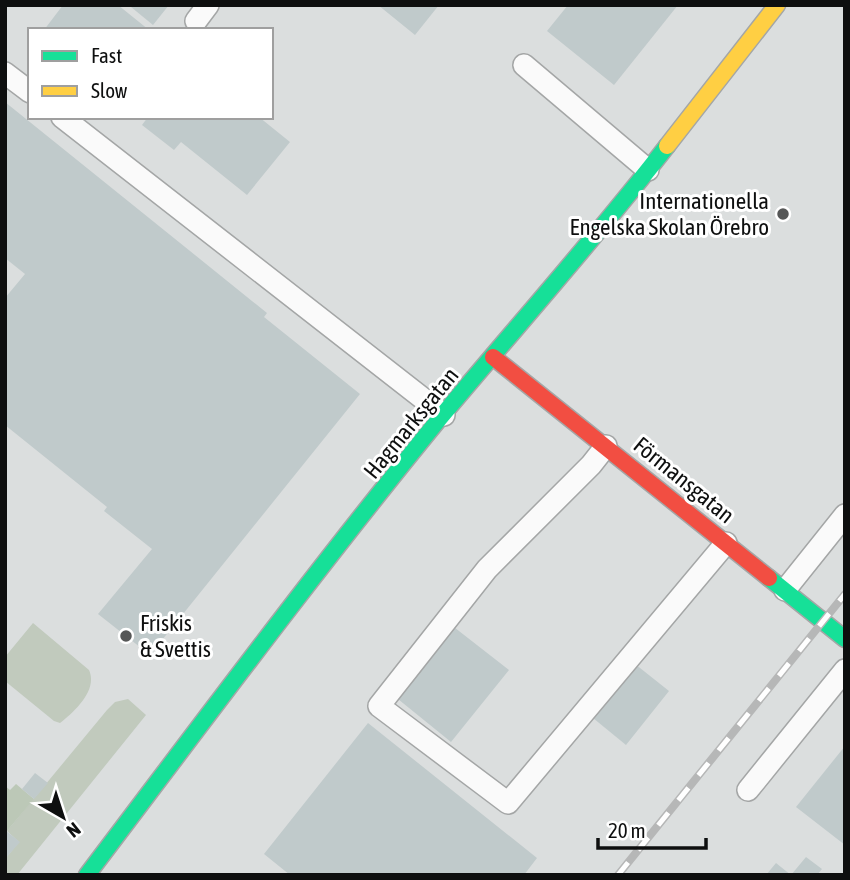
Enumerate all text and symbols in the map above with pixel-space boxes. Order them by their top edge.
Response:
legend [28,28,273,119]
text: Fast [91,43,122,67]
text: Slow [91,78,128,102]
place label: Internationella Engelska Skolan Örebro [570,188,769,240]
marker: Internationella Engelska Skolan Örebro [775,206,791,222]
street label: Hagmarksgatan [358,362,464,484]
street label: Förmansgatan [629,432,739,528]
place label: Friskis & Svettis [140,610,211,662]
marker: Friskis & Svettis [118,628,134,644]
north arrow [28,782,98,852]
scale bar [598,806,706,850]
text: N [62,818,85,842]
text: 20 m [608,818,646,842]

